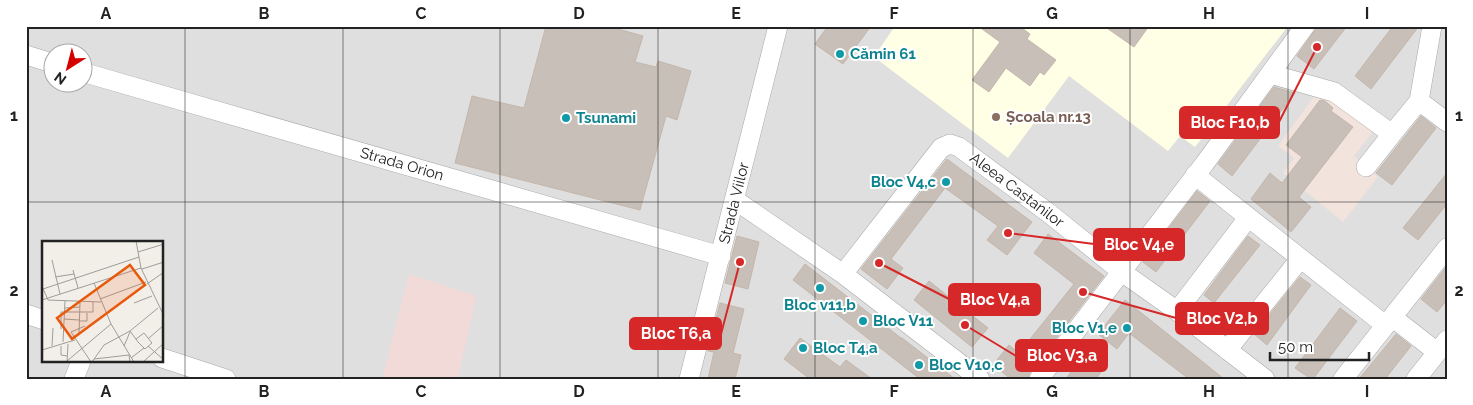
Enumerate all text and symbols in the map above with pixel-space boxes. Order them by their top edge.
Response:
text: A [101,4,112,23]
text: B [259,4,270,23]
text: C [416,4,427,23]
text: D [573,4,585,23]
text: E [731,4,741,23]
text: F [889,4,899,23]
text: G [1046,4,1058,23]
text: H [1203,4,1215,23]
text: I [1365,4,1369,23]
north arrow [42,42,92,92]
place label: Cămin 61 [850,45,916,63]
marker: Cămin 61 [834,48,846,60]
text: N [51,69,69,88]
text: 1 [10,106,18,125]
text: 1 [1455,106,1463,125]
callout: Bloc F10,b [1180,107,1279,138]
place label: Școala nr.13 [1006,108,1091,126]
place label: Tsunami [576,109,636,127]
marker: Școala nr.13 [990,111,1002,123]
marker: Tsunami [560,112,572,124]
text: Bloc F10,b [1190,113,1270,132]
street label: Strada Orion [358,143,446,185]
street label: Aleea Castanilor [966,149,1068,232]
street label: Strada Viilor [715,160,753,246]
place label: Bloc V4,c [871,173,937,191]
marker: Bloc V4,c [940,176,952,188]
callout: Bloc V4,e [1094,229,1184,260]
text: Bloc V4,e [1104,235,1174,254]
inset map [42,241,164,362]
text: 2 [9,281,19,300]
text: 2 [1454,281,1464,300]
marker: Bloc v11,b [814,282,826,294]
callout: Bloc V4,a [949,284,1040,315]
text: Bloc V4,a [960,290,1030,309]
place label: Bloc v11,b [784,296,856,314]
callout: Bloc V2,b [1176,303,1268,334]
text: Bloc V2,b [1186,309,1258,328]
place label: Bloc V11 [873,312,934,330]
marker: Bloc V11 [857,315,869,327]
callout: Bloc T6,a [630,318,721,349]
place label: Bloc V1,e [1052,319,1117,337]
marker: Bloc V1,e [1121,322,1133,334]
text: Bloc T6,a [641,324,711,343]
scale bar [1270,330,1369,362]
text: 50 m [1278,338,1313,356]
place label: Bloc T4,a [813,339,878,357]
callout: Bloc V3,a [1016,340,1107,371]
marker: Bloc T4,a [797,342,809,354]
text: Bloc V3,a [1027,346,1097,365]
place label: Bloc V10,c [929,356,1003,374]
marker: Bloc V10,c [913,359,925,371]
text: A [101,382,112,401]
text: B [259,382,270,401]
text: C [416,382,427,401]
text: D [573,382,585,401]
text: E [731,382,741,401]
text: F [889,382,899,401]
text: G [1046,382,1058,401]
text: H [1203,382,1215,401]
text: I [1365,382,1369,401]

